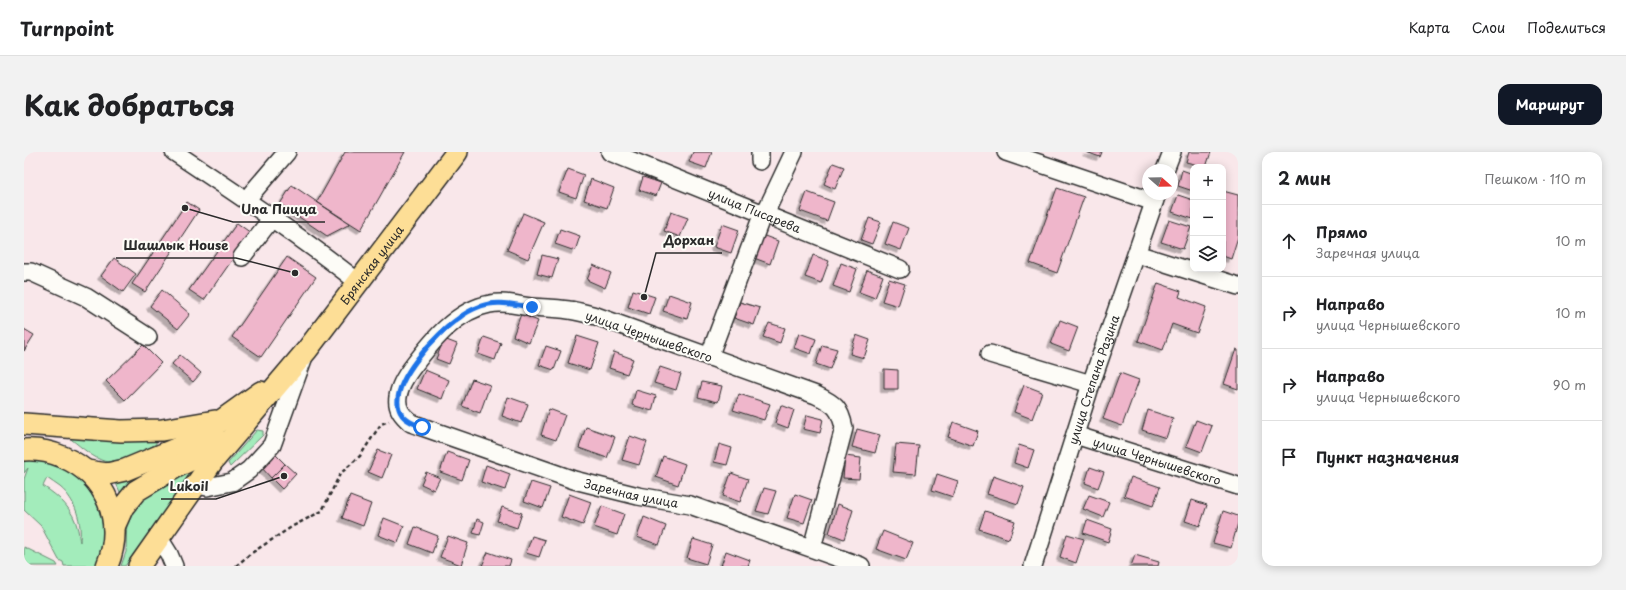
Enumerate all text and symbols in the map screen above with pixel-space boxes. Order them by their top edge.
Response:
text: Turnpoint [20,14,114,42]
text: Карта [1409,17,1450,38]
text: Слои [1472,17,1505,38]
text: Поделиться [1527,17,1606,38]
text: Как добраться [24,83,235,126]
button: Маршрут [1498,84,1602,125]
north arrow [1142,164,1178,200]
map controls [1190,164,1226,272]
button: + [1190,164,1226,200]
text: 2 мин [1278,165,1331,191]
text: Пешком · 110 m [1484,169,1586,188]
street label: улица Писарева [706,184,804,237]
callout: Una Пицца [233,197,325,222]
text: Una Пицца [241,199,317,218]
button: − [1190,200,1226,236]
text: Прямо [1316,220,1367,243]
street label: Брянская улица [336,221,408,308]
callout: Дорхан [656,228,722,253]
text: Дорхан [663,230,714,249]
icon: ahead [1278,230,1300,252]
text: 10 m [1556,231,1586,250]
callout: Шашлык House [116,233,236,258]
text: Шашлык House [124,235,228,254]
button: layers [1190,236,1226,272]
text: Заречная улица [1316,243,1420,262]
text: Направо [1316,292,1385,315]
route end [523,298,541,316]
icon: right [1278,302,1300,324]
text: 10 m [1556,303,1586,322]
street label: улица Чернышевского [583,306,715,366]
street label: улица Степана Разина [1063,312,1124,447]
text: улица Чернышевского [1316,315,1460,334]
text: Направо [1316,364,1385,387]
icon: right [1278,374,1300,396]
text: 90 m [1553,375,1586,394]
text: улица Чернышевского [1316,387,1460,406]
route start [413,418,431,436]
street label: улица Чернышевского [1091,432,1224,489]
text: Пункт назначения [1316,445,1459,468]
icon: arrive [1278,446,1300,468]
callout: Lukoil [161,474,216,499]
street label: Заречная улица [582,474,680,512]
text: Lukoil [170,476,208,495]

